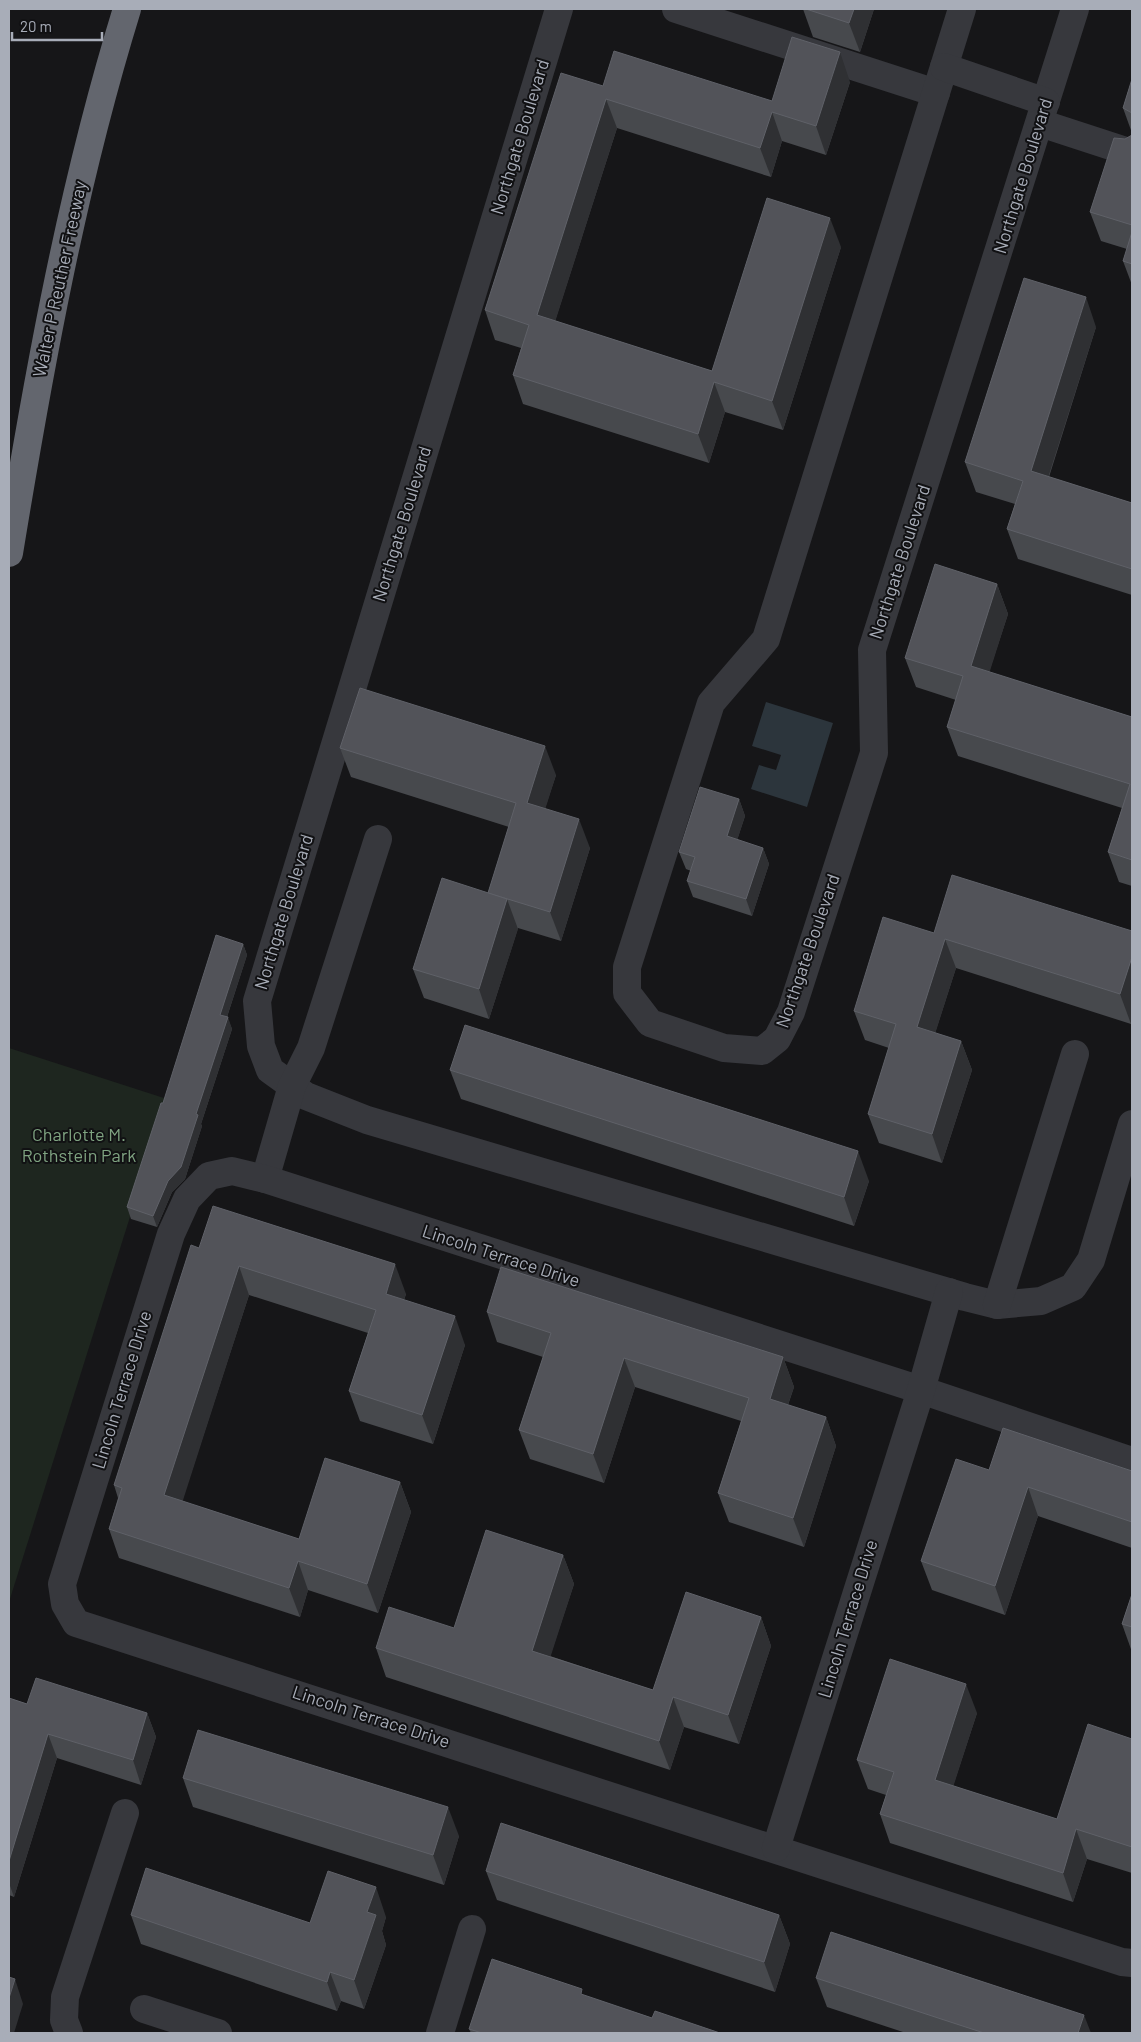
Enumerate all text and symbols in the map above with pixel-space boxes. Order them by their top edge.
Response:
scale bar [12,10,102,42]
text: 20 m [20,17,52,35]
street label: Northgate Boulevard [485,56,553,217]
street label: Northgate Boulevard [988,95,1056,256]
street label: Walter P Reuther Freeway [27,179,91,379]
street label: Northgate Boulevard [367,443,435,604]
street label: Northgate Boulevard [864,482,934,642]
street label: Northgate Boulevard [249,831,317,992]
street label: Northgate Boulevard [770,871,844,1031]
park label: Charlotte M. Rothstein Park [22,1123,136,1166]
street label: Lincoln Terrace Drive [420,1219,583,1291]
street label: Lincoln Terrace Drive [86,1308,156,1472]
street label: Lincoln Terrace Drive [812,1537,882,1701]
street label: Lincoln Terrace Drive [290,1680,453,1752]

